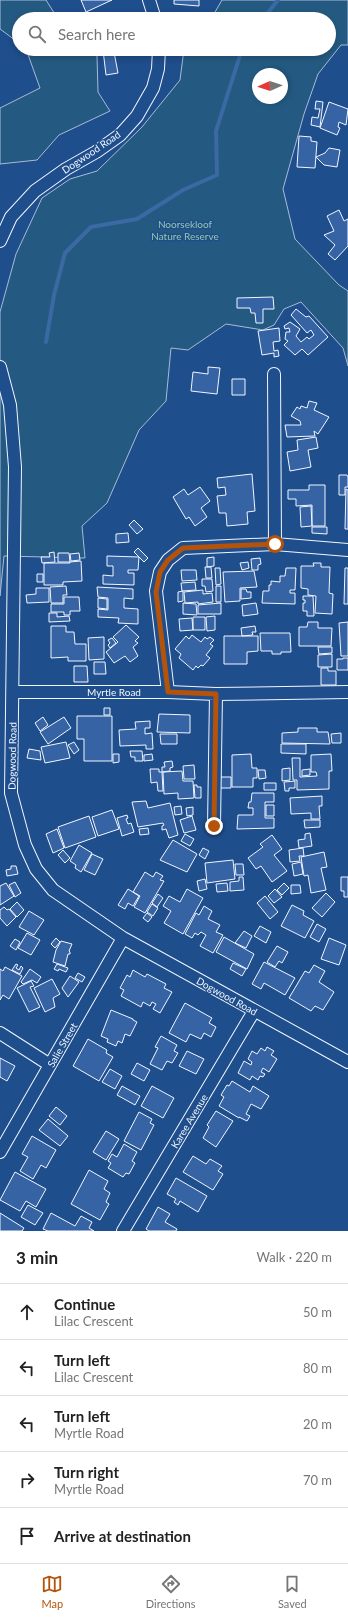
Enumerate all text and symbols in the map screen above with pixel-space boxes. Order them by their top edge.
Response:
search box [12,12,336,56]
icon: search [26,23,48,45]
text: Search here [58,25,135,43]
north arrow [252,68,288,104]
street label: Dogwood Road [60,128,122,176]
park label: Noorsekloof Nature Reserve [151,218,219,242]
route start [266,535,284,553]
street label: Myrtle Road [87,686,141,698]
street label: Dogwood Road [5,722,19,790]
route end [205,817,223,835]
street label: Dogwood Road [194,974,260,1018]
street label: Salie Street [44,1020,80,1069]
street label: Karee Avenue [168,1092,210,1150]
text: 3 min [16,1247,58,1268]
text: Walk · 220 m [256,1249,332,1265]
text: Continue [54,1295,115,1313]
icon: ahead [16,1301,38,1323]
text: 50 m [303,1304,332,1320]
text: Lilac Crescent [54,1313,133,1329]
text: Turn left [54,1351,110,1369]
icon: left [16,1357,38,1379]
text: 80 m [303,1360,332,1376]
text: Lilac Crescent [54,1369,133,1385]
text: Turn left [54,1407,110,1425]
icon: left [16,1413,38,1435]
text: 20 m [303,1416,332,1432]
text: Myrtle Road [54,1425,124,1441]
text: Turn right [54,1463,119,1481]
icon: right [16,1469,38,1491]
text: 70 m [303,1472,332,1488]
text: Myrtle Road [54,1481,124,1497]
icon: arrive [16,1525,38,1547]
text: Arrive at destination [54,1527,191,1545]
tab: Map [41,1573,63,1610]
tab: Directions [146,1573,195,1610]
tab: Saved [278,1573,307,1610]

